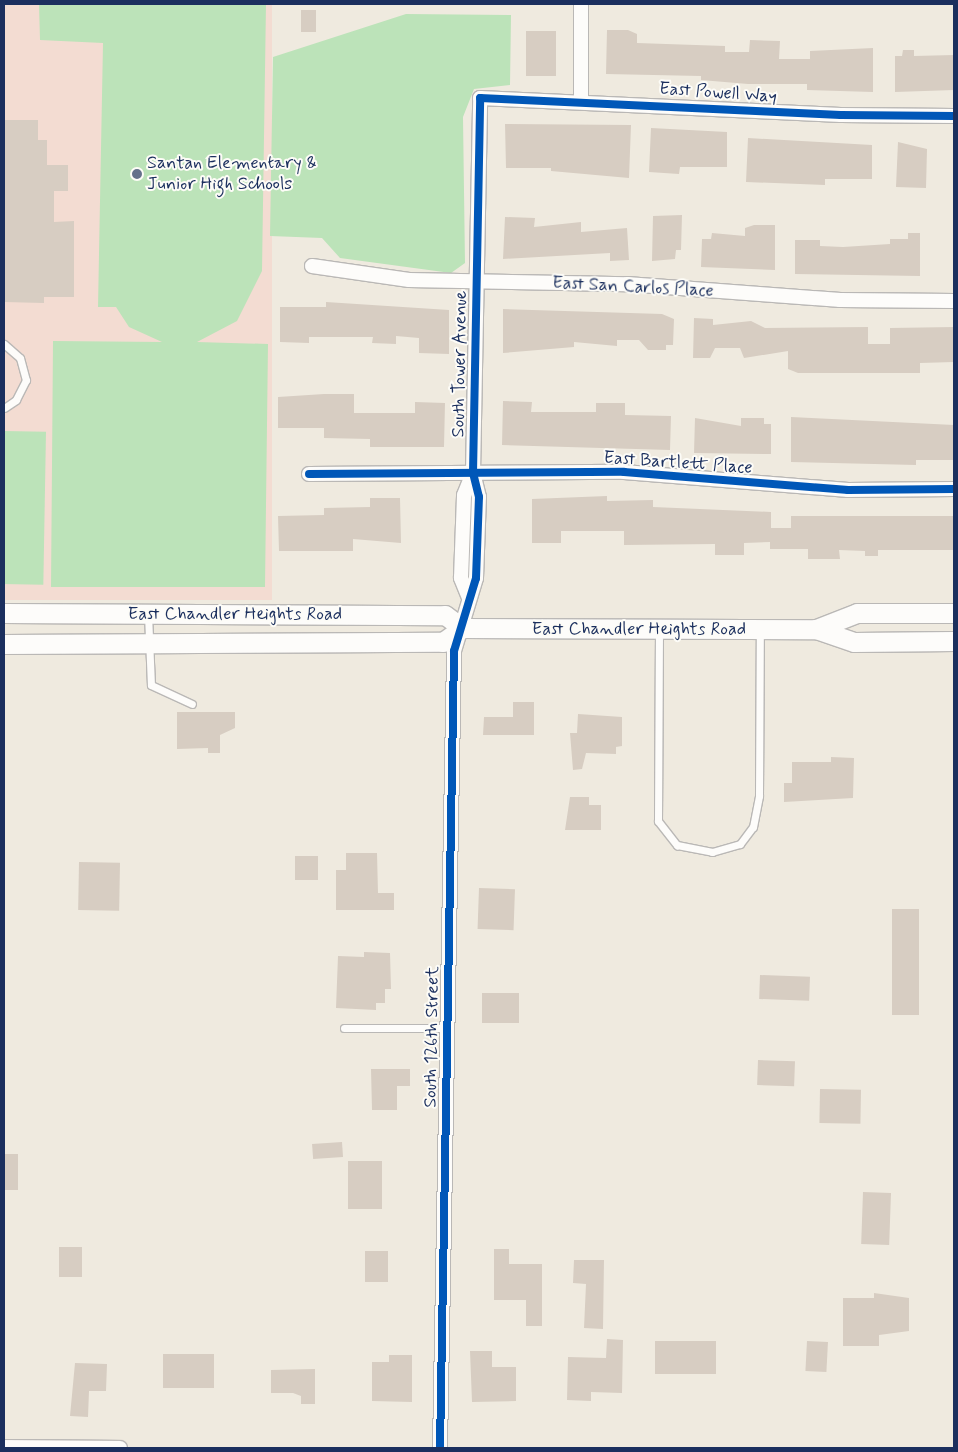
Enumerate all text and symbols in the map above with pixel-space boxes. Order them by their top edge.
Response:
street label: East Powell Way [657,78,779,108]
place label: Santan Elementary & Junior High Schools [147,153,320,195]
marker: Santan Elementary & Junior High Schools [131,168,143,180]
street label: East San Carlos Place [551,272,715,302]
street label: South Tower Avenue [448,289,472,439]
street label: East Bartlett Place [603,447,753,479]
street label: East Chandler Heights Road [128,603,342,625]
street label: East Chandler Heights Road [532,618,746,640]
street label: South 126th Street [420,966,444,1108]

